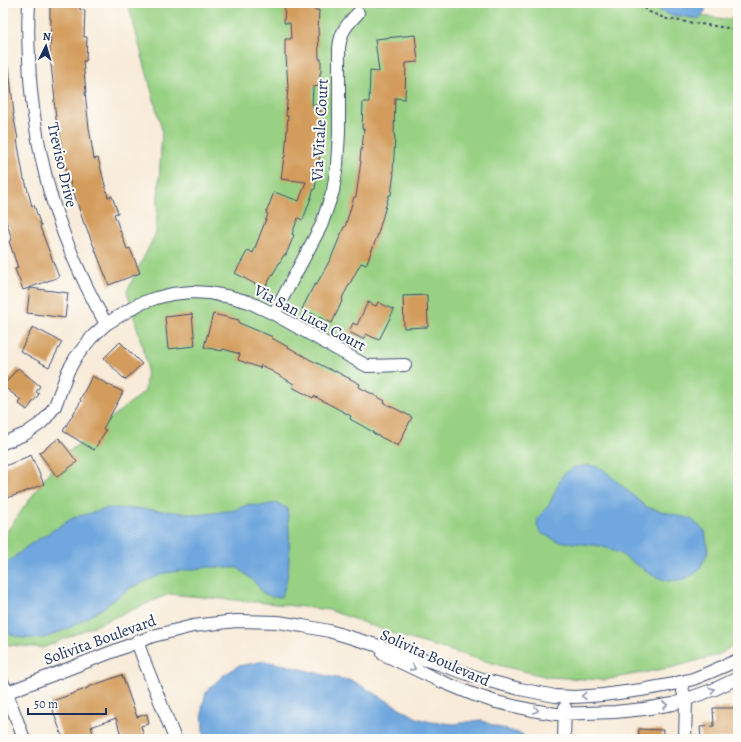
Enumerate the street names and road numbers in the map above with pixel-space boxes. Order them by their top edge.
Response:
street label: Via Vitale Court [306,78,334,183]
street label: Treviso Drive [42,120,82,210]
street label: Via San Luca Court [249,279,370,357]
street label: Solivita Boulevard [41,609,160,671]
street label: Solivita Boulevard [377,624,494,692]

